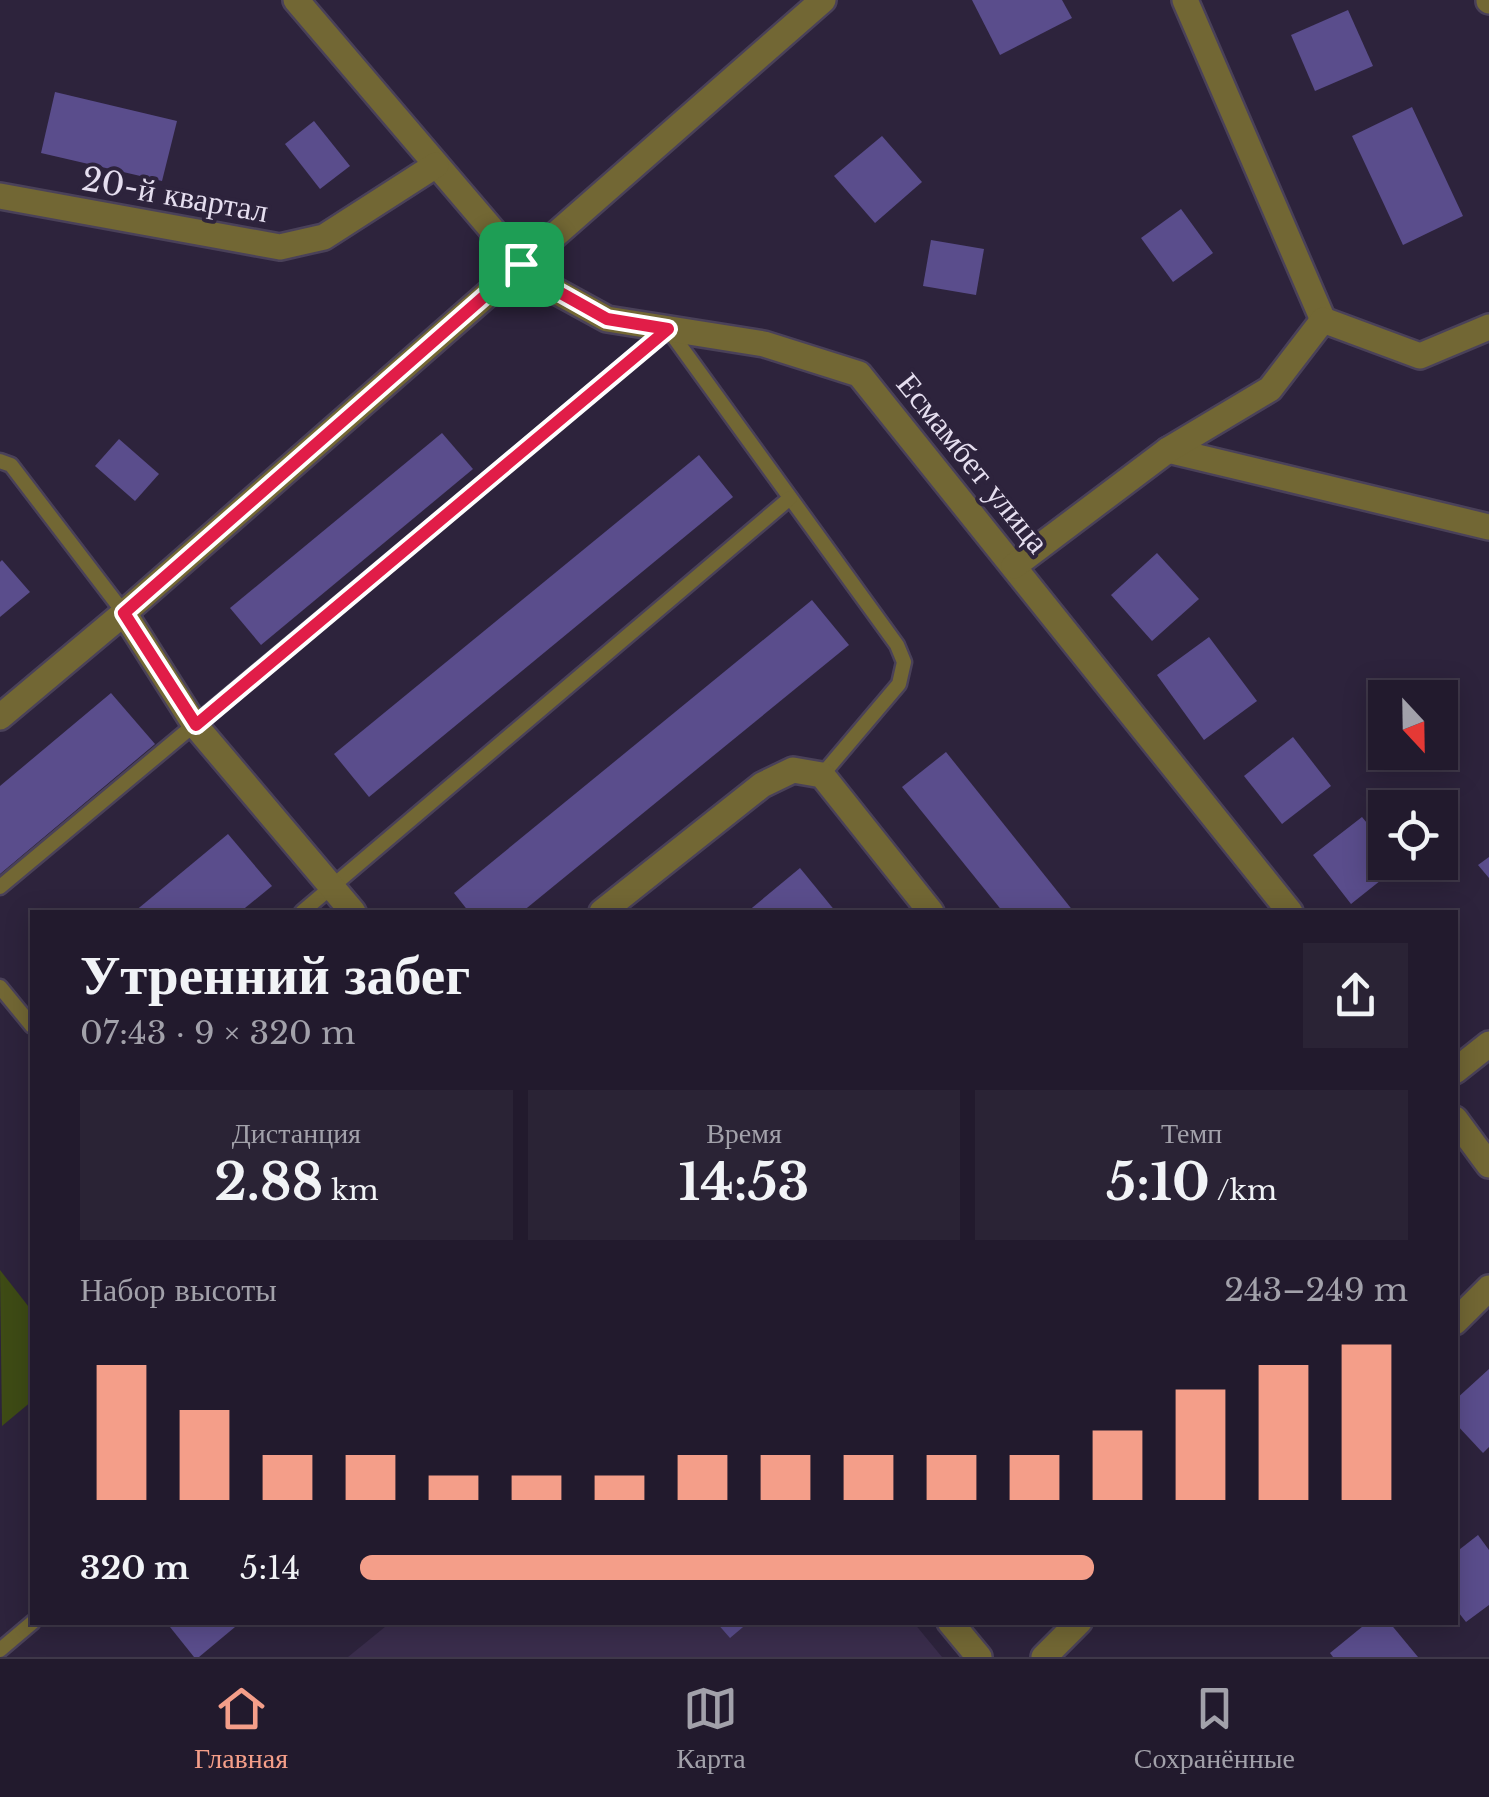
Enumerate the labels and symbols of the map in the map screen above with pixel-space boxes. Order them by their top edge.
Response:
street label: 20-й квартал [79,159,271,231]
pin [479,222,564,307]
street label: Есмамбет улица [888,365,1058,561]
north arrow [1368,680,1458,770]

